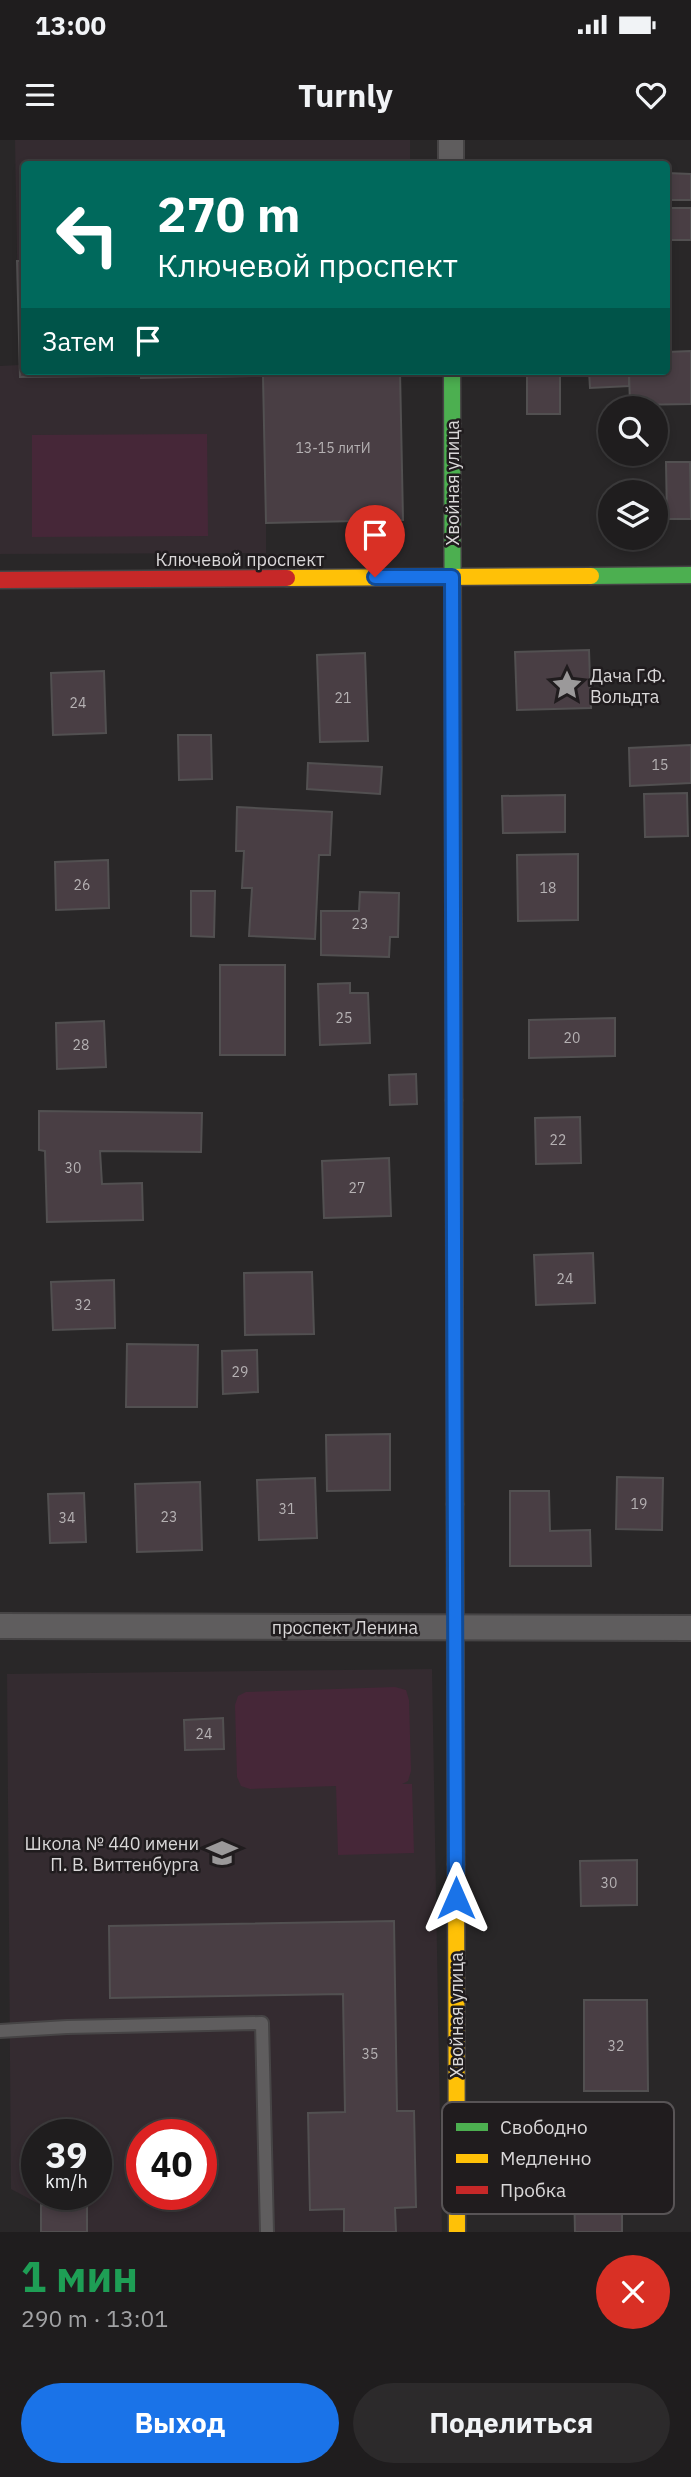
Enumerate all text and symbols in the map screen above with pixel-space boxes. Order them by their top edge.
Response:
text: 13:00 [35,8,106,42]
text: Turnly [298,74,393,116]
icon: menu [21,76,59,114]
icon: heart [632,76,670,114]
text: 270 m [157,182,301,245]
icon: left [42,189,133,280]
text: Ключевой проспект [157,244,458,286]
icon: arrive [129,322,167,360]
text: Затем [42,324,115,358]
map controls [598,396,668,550]
button: search [598,396,668,466]
street label: Хвойная улица [441,420,464,546]
house number: 13-15 литИ [295,439,371,457]
button: layers [598,480,668,550]
pin [345,505,405,577]
icon: arrive [356,516,394,554]
street label: Ключевой проспект [155,548,325,571]
place label: Дача Г.Ф. Вольдта [590,664,666,708]
place icon: Дача Г.Ф. Вольдта [550,668,584,702]
house number: 21 [335,689,351,707]
house number: 24 [70,694,86,712]
house number: 15 [652,756,668,774]
house number: 26 [74,876,90,894]
house number: 18 [540,879,556,897]
house number: 23 [352,915,368,933]
house number: 25 [336,1009,352,1027]
house number: 20 [564,1029,580,1047]
house number: 28 [73,1036,89,1054]
house number: 22 [550,1131,566,1149]
house number: 30 [65,1159,81,1177]
house number: 27 [349,1179,365,1197]
house number: 24 [557,1270,573,1288]
house number: 32 [75,1296,91,1314]
house number: 29 [232,1363,248,1381]
house number: 19 [631,1495,647,1513]
house number: 31 [279,1500,295,1518]
house number: 23 [161,1508,177,1526]
house number: 34 [59,1509,75,1527]
street label: проспект Ленина [272,1616,419,1639]
house number: 24 [196,1725,212,1743]
place label: Школа № 440 имени П. В. Виттенбурга [25,1832,199,1876]
school or university icon: Школа № 440 имени П. В. Виттенбурга [205,1836,239,1870]
position arrow [419,1861,493,1935]
house number: 30 [601,1874,617,1892]
street label: Хвойная улица [445,1952,468,2078]
house number: 32 [608,2037,624,2055]
house number: 35 [362,2045,378,2063]
legend [442,2102,674,2214]
text: Свободно [500,2115,588,2139]
speed limit sign: 40 [126,2119,217,2210]
text: 39 [45,2132,88,2178]
text: Медленно [500,2146,591,2170]
text: km/h [45,2170,88,2193]
text: Пробка [500,2178,566,2202]
text: 1 мин [21,2249,138,2304]
button: close [596,2255,670,2329]
text: 290 m · 13:01 [21,2303,168,2333]
button: Выход [21,2383,339,2463]
button: Поделиться [353,2383,670,2463]

